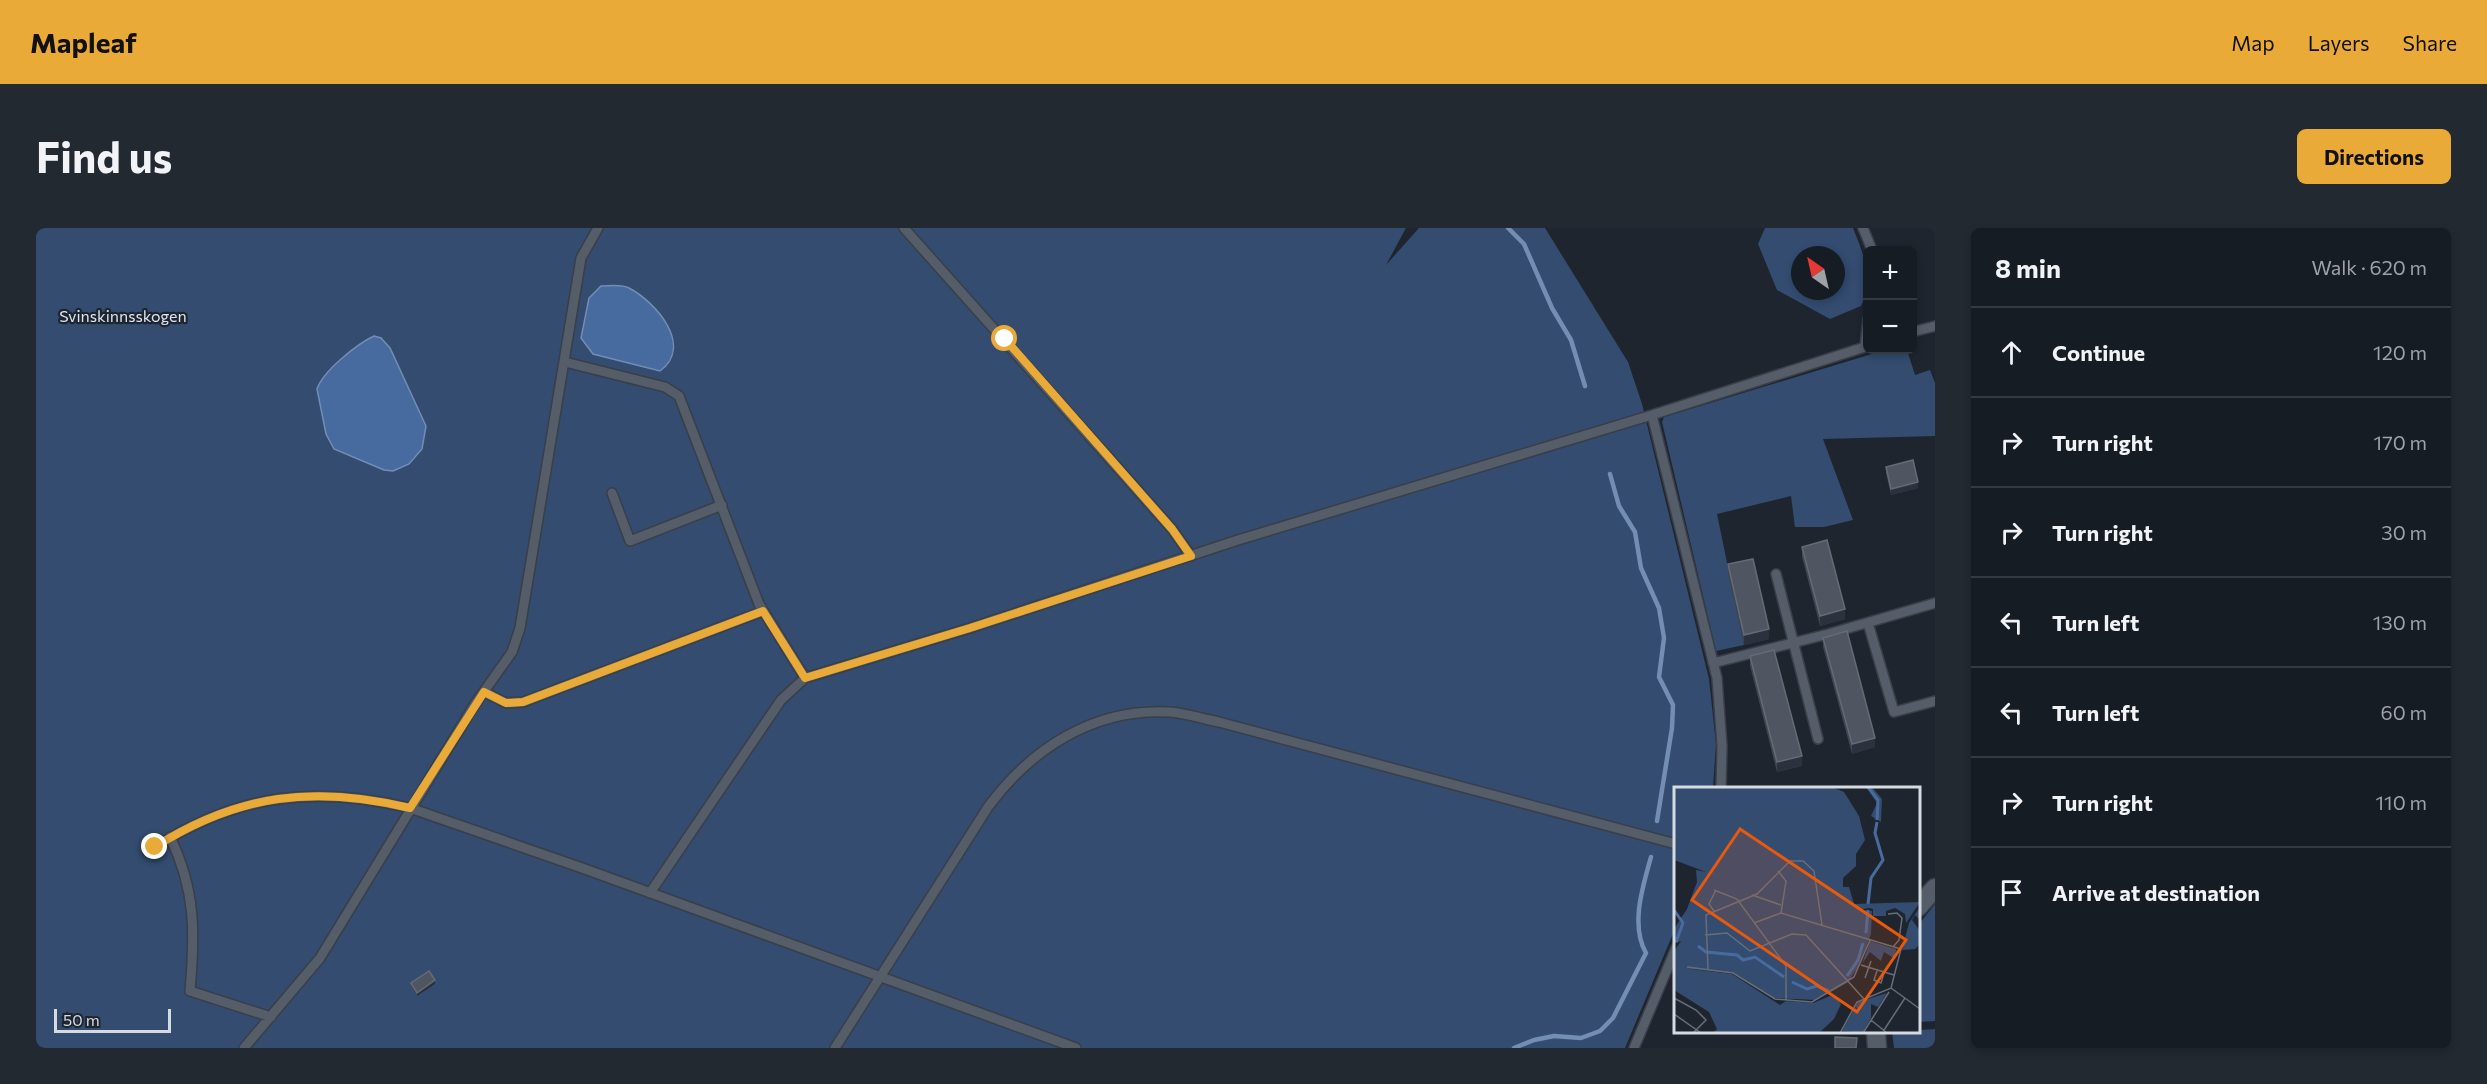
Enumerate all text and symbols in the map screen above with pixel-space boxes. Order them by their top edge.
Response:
text: Mapleaf [30,25,137,59]
text: Map [2231,30,2275,55]
text: Layers [2308,30,2370,55]
text: Share [2403,30,2457,55]
button: Directions [2297,129,2451,184]
text: Find us [36,130,172,182]
north arrow [1791,246,1845,300]
map controls [1863,246,1917,354]
button: + [1863,246,1917,300]
text: 8 min [1995,252,2061,283]
text: Walk · 620 m [2311,255,2427,279]
button: − [1863,300,1917,354]
park label: Svinskinnsskogen [59,306,187,325]
route start [991,325,1017,351]
icon: ahead [1995,336,2028,369]
text: Continue [2052,339,2145,366]
text: 120 m [2373,340,2427,364]
icon: right [1995,426,2028,459]
text: Turn right [2052,429,2153,456]
text: 170 m [2374,430,2427,454]
icon: right [1995,516,2028,549]
text: Turn right [2052,519,2153,546]
text: 30 m [2381,520,2427,544]
icon: left [1995,606,2028,639]
text: Turn left [2052,609,2139,636]
text: 130 m [2373,610,2427,634]
icon: left [1995,696,2028,729]
text: Turn left [2052,699,2139,726]
text: 60 m [2381,700,2427,724]
icon: right [1995,786,2028,819]
inset map [1674,787,1920,1033]
text: Turn right [2052,789,2153,816]
text: 110 m [2376,790,2427,814]
route end [141,833,167,859]
icon: arrive [1995,876,2028,909]
text: Arrive at destination [2052,879,2260,906]
scale bar [54,1006,171,1034]
text: 50 m [63,1010,100,1029]

